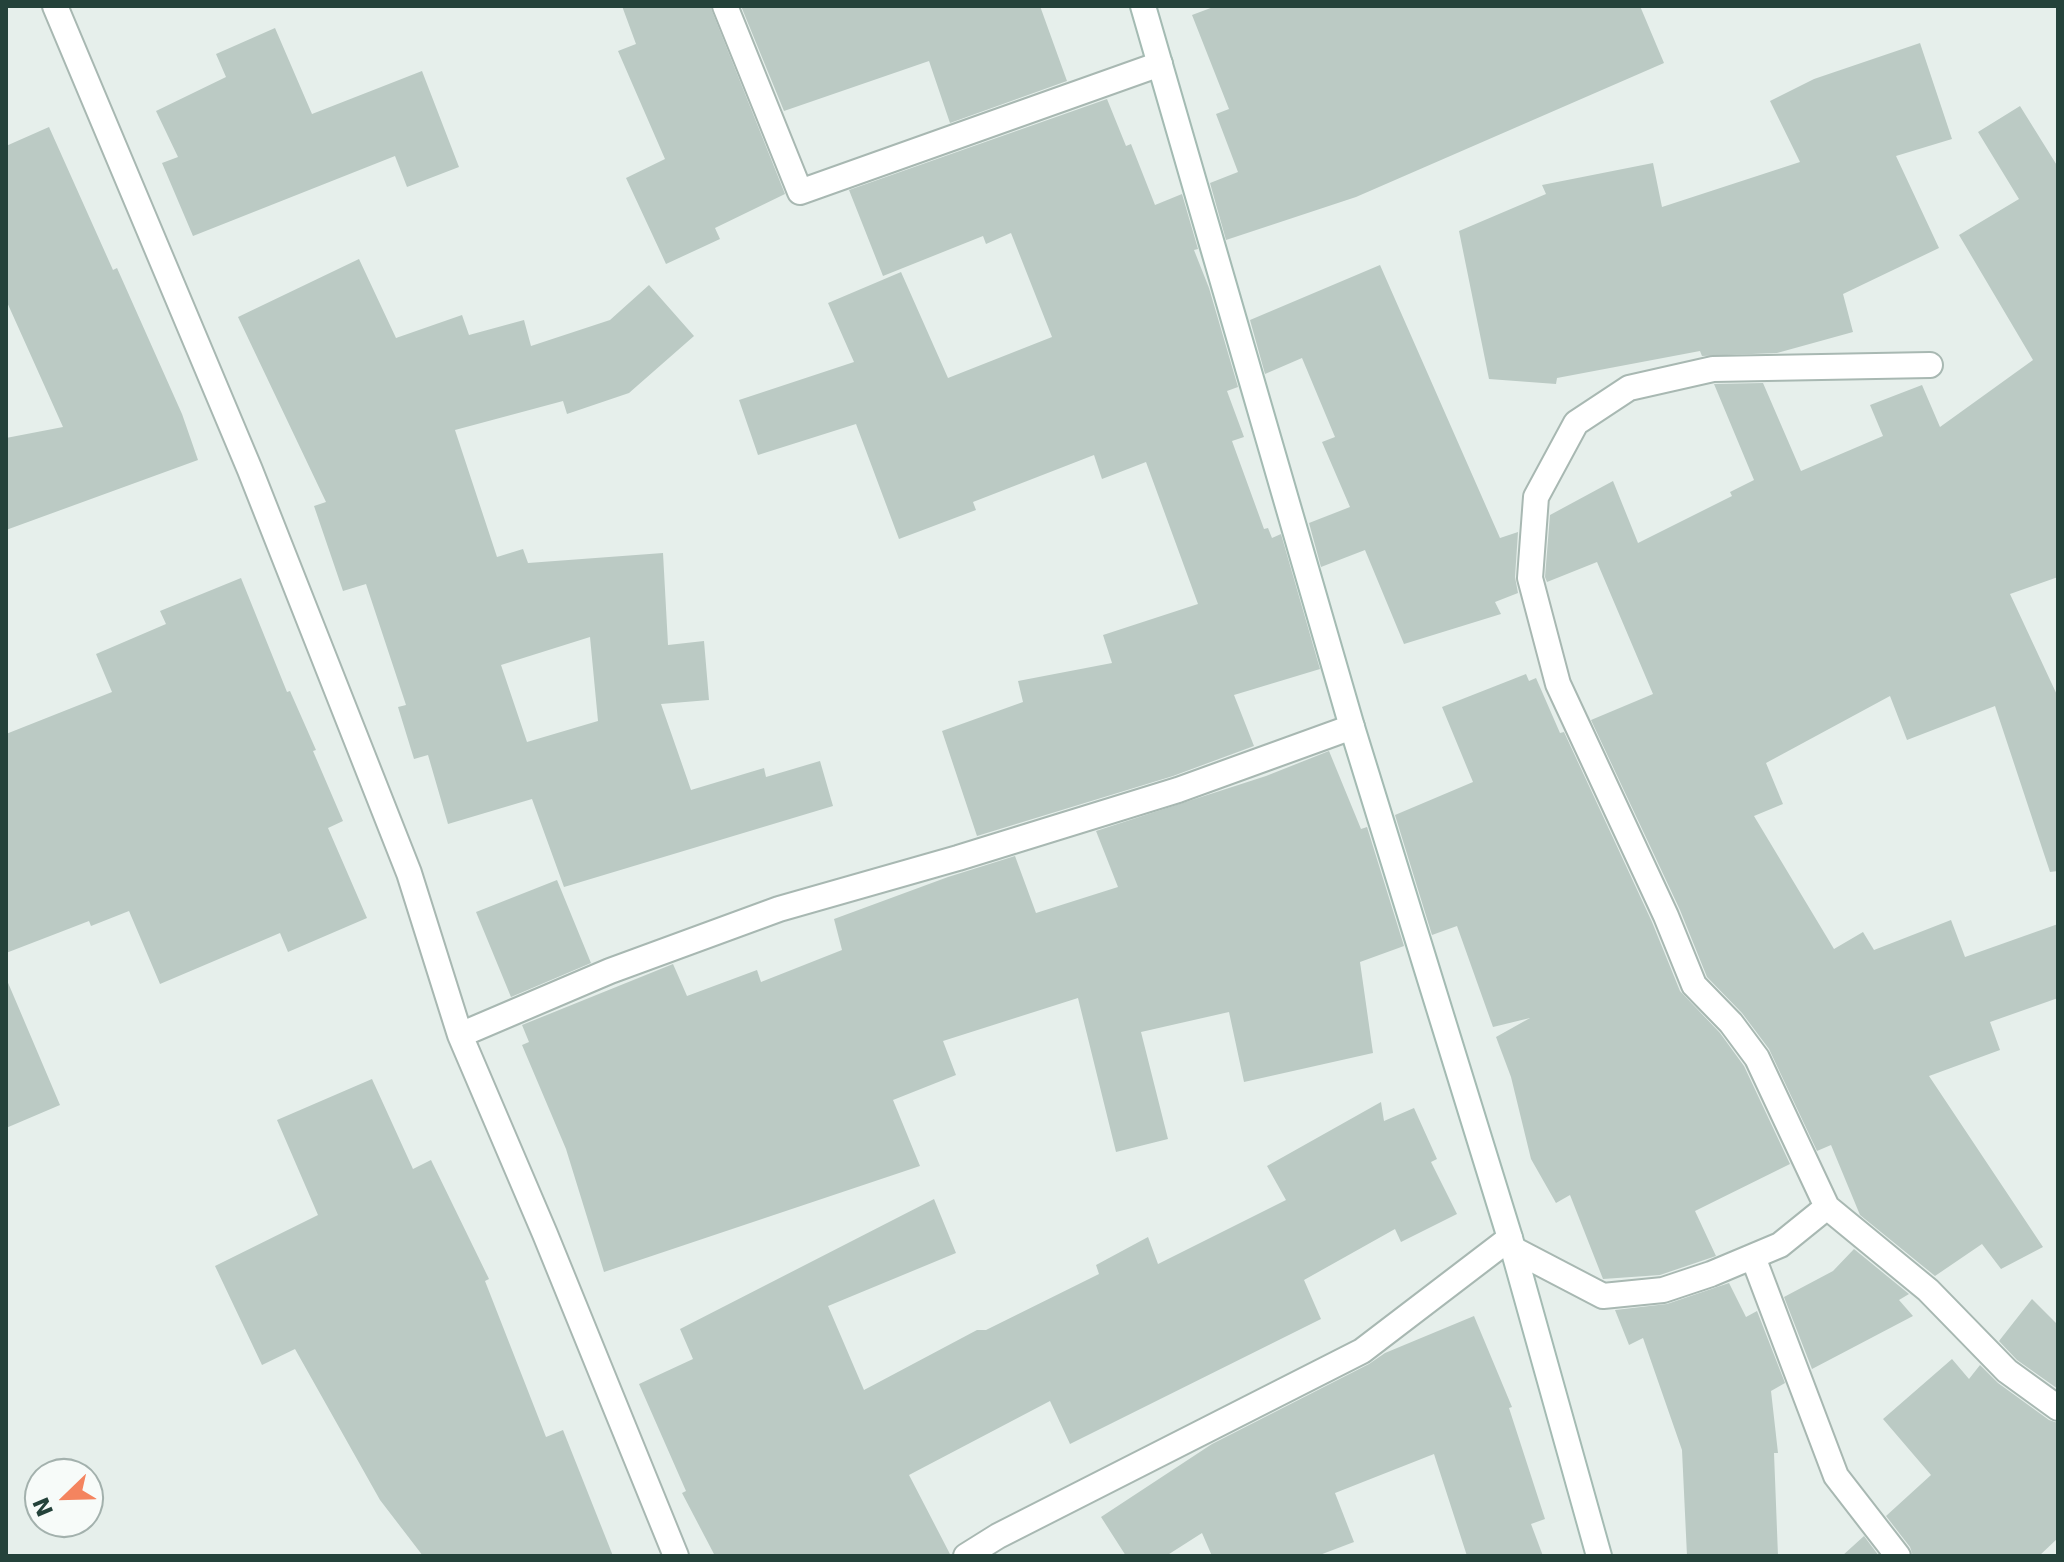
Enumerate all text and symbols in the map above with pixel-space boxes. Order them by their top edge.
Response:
north arrow [24,1458,104,1538]
text: N [28,1493,58,1520]

